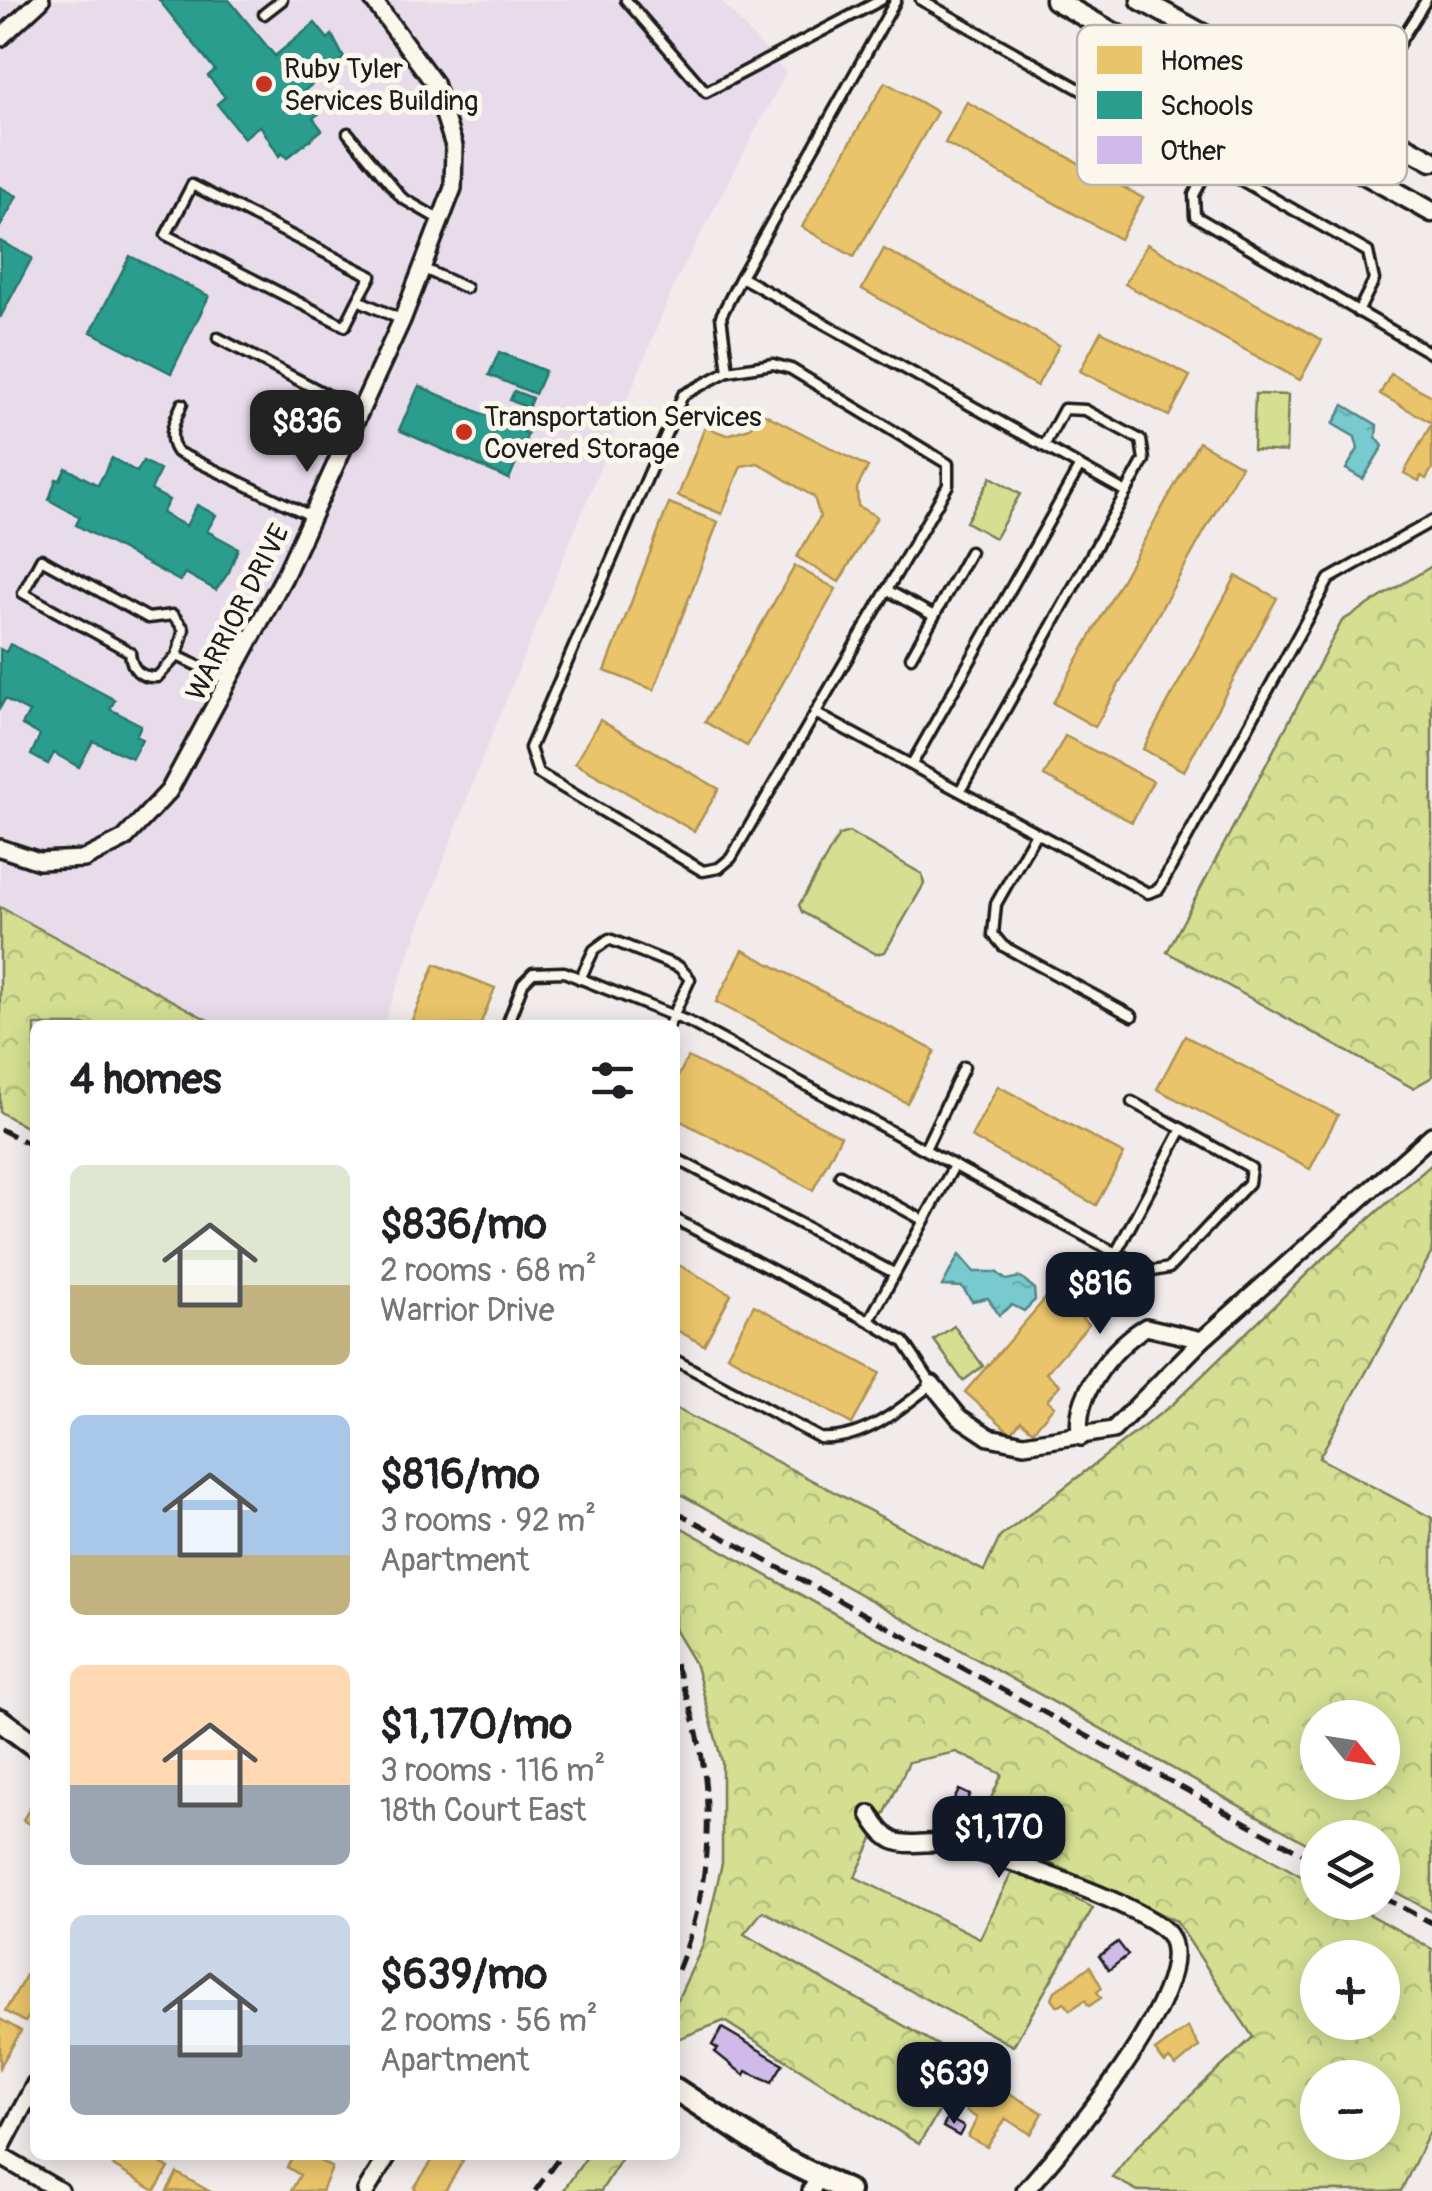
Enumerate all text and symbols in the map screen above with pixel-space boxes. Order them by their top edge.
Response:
legend [1077,25,1407,185]
text: Homes [1160,44,1244,79]
place label: Ruby Tyler Services Building [284,52,478,119]
marker: Ruby Tyler Services Building [253,73,275,95]
text: Schools [1160,89,1253,124]
text: Other [1160,134,1226,169]
pin: $836 [248,390,366,475]
place label: Transportation Services Covered Storage [484,400,762,467]
text: $836 [272,402,342,442]
marker: Transportation Services Covered Storage [453,421,475,443]
street label: WARRIOR DRIVE [179,518,298,707]
icon: filters [585,1053,640,1108]
text: 4 homes [70,1054,221,1106]
text: $836/mo [380,1199,547,1251]
icon: home [150,1205,270,1325]
text: 2 rooms · 68 m² [380,1251,597,1291]
pin: $816 [1041,1252,1159,1337]
text: $816 [1068,1264,1132,1304]
text: Warrior Drive [380,1291,555,1331]
text: $816/mo [380,1449,540,1501]
icon: home [150,1455,270,1575]
text: 3 rooms · 92 m² [380,1501,596,1541]
text: Apartment [380,1541,529,1581]
text: $1,170/mo [380,1699,572,1751]
north arrow [1300,1700,1400,1800]
map controls [1300,1700,1400,2160]
icon: home [150,1705,270,1825]
text: 3 rooms · 116 m² [380,1751,605,1791]
text: 18th Court East [380,1791,587,1831]
pin: $1,170 [918,1796,1080,1881]
text: $1,170 [954,1808,1044,1848]
button: layers [1300,1820,1400,1920]
button: + [1300,1940,1400,2040]
text: $639/mo [380,1949,547,2001]
icon: home [150,1955,270,2075]
text: 2 rooms · 56 m² [380,2001,598,2041]
text: Apartment [380,2041,529,2081]
pin: $639 [895,2042,1013,2127]
text: $639 [919,2054,989,2094]
button: − [1300,2060,1400,2160]

